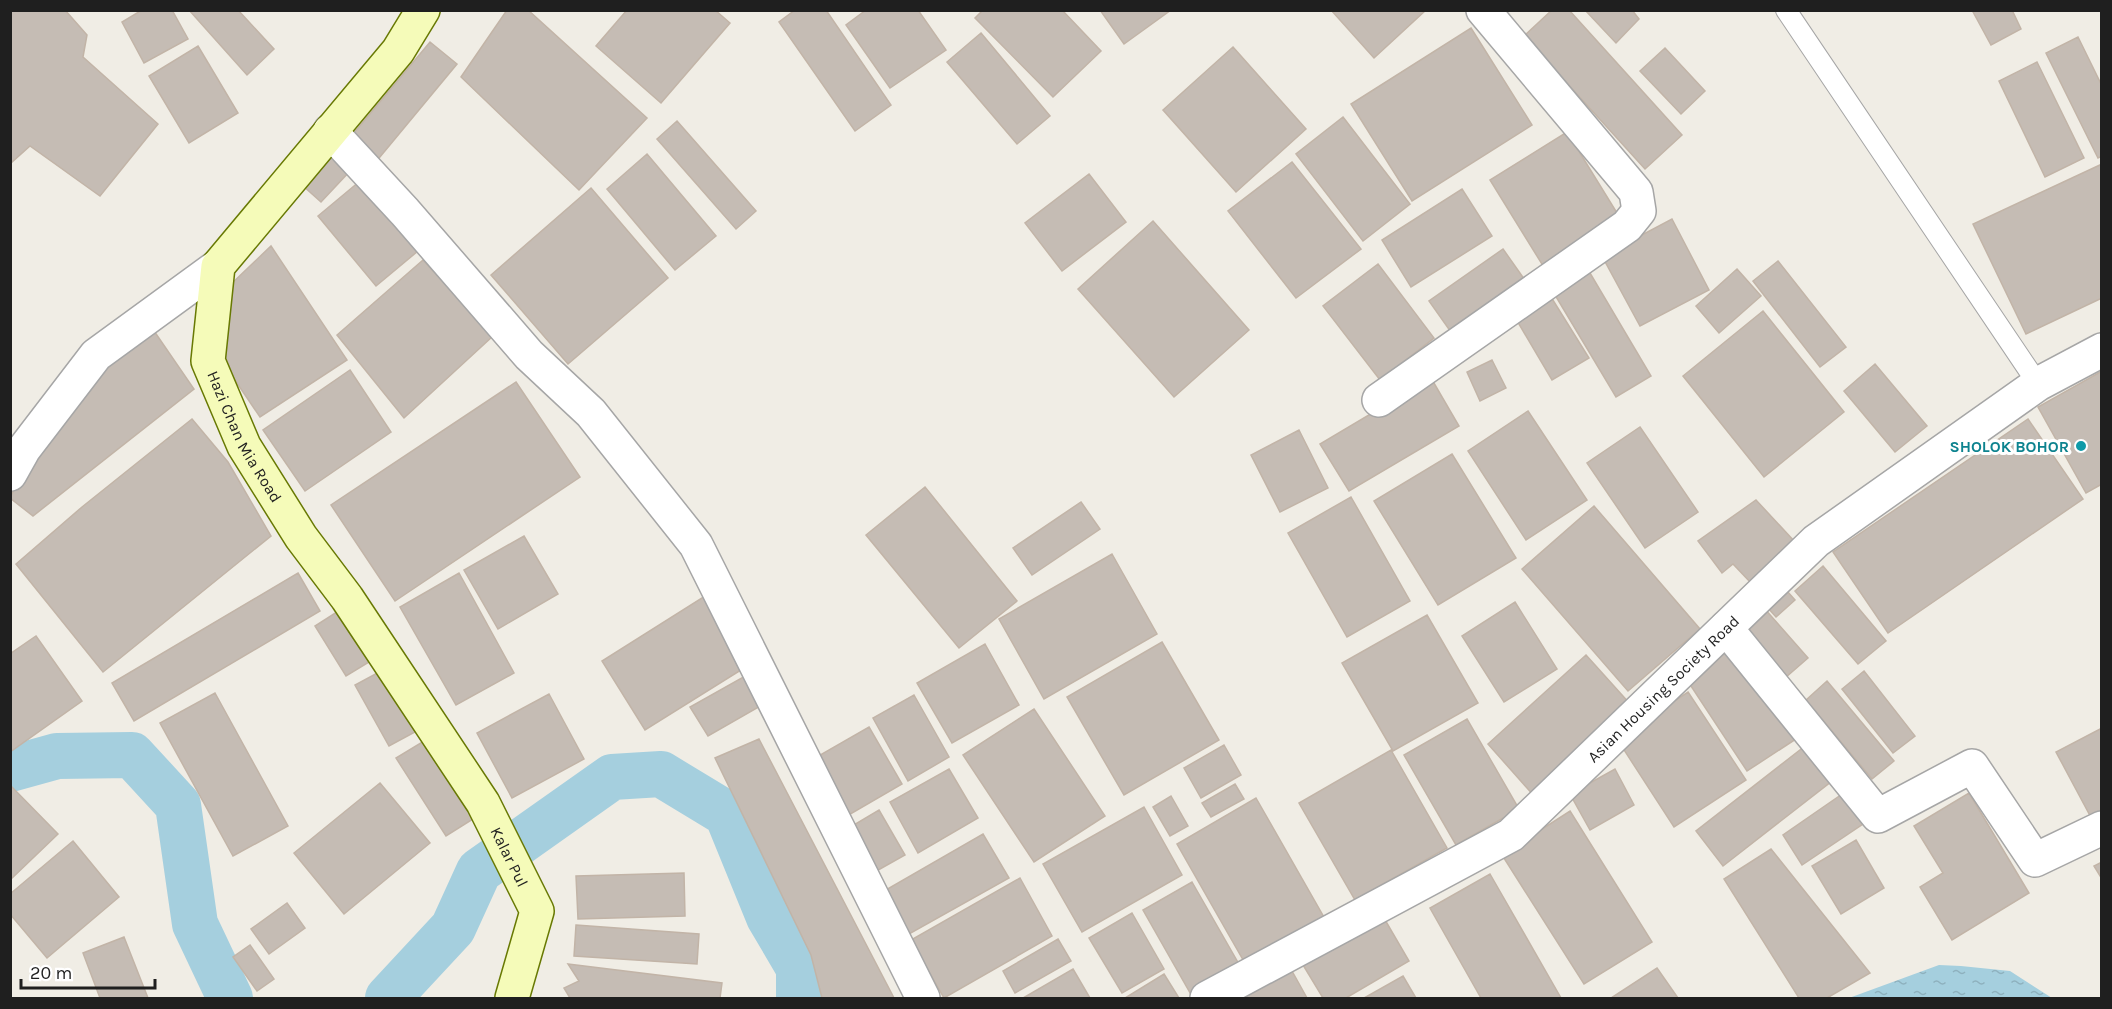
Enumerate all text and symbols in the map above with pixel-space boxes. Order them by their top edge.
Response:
street label: Hazi Chan Mia Road [203,368,286,506]
place label: SHOLOK BOHOR [1949,437,2069,456]
marker: SHOLOK BOHOR [2074,439,2088,453]
street label: Asian Housing Society Road [1583,611,1743,766]
street label: Kalar Pul [486,824,532,890]
scale bar [21,952,154,990]
text: 20 m [30,962,72,984]

